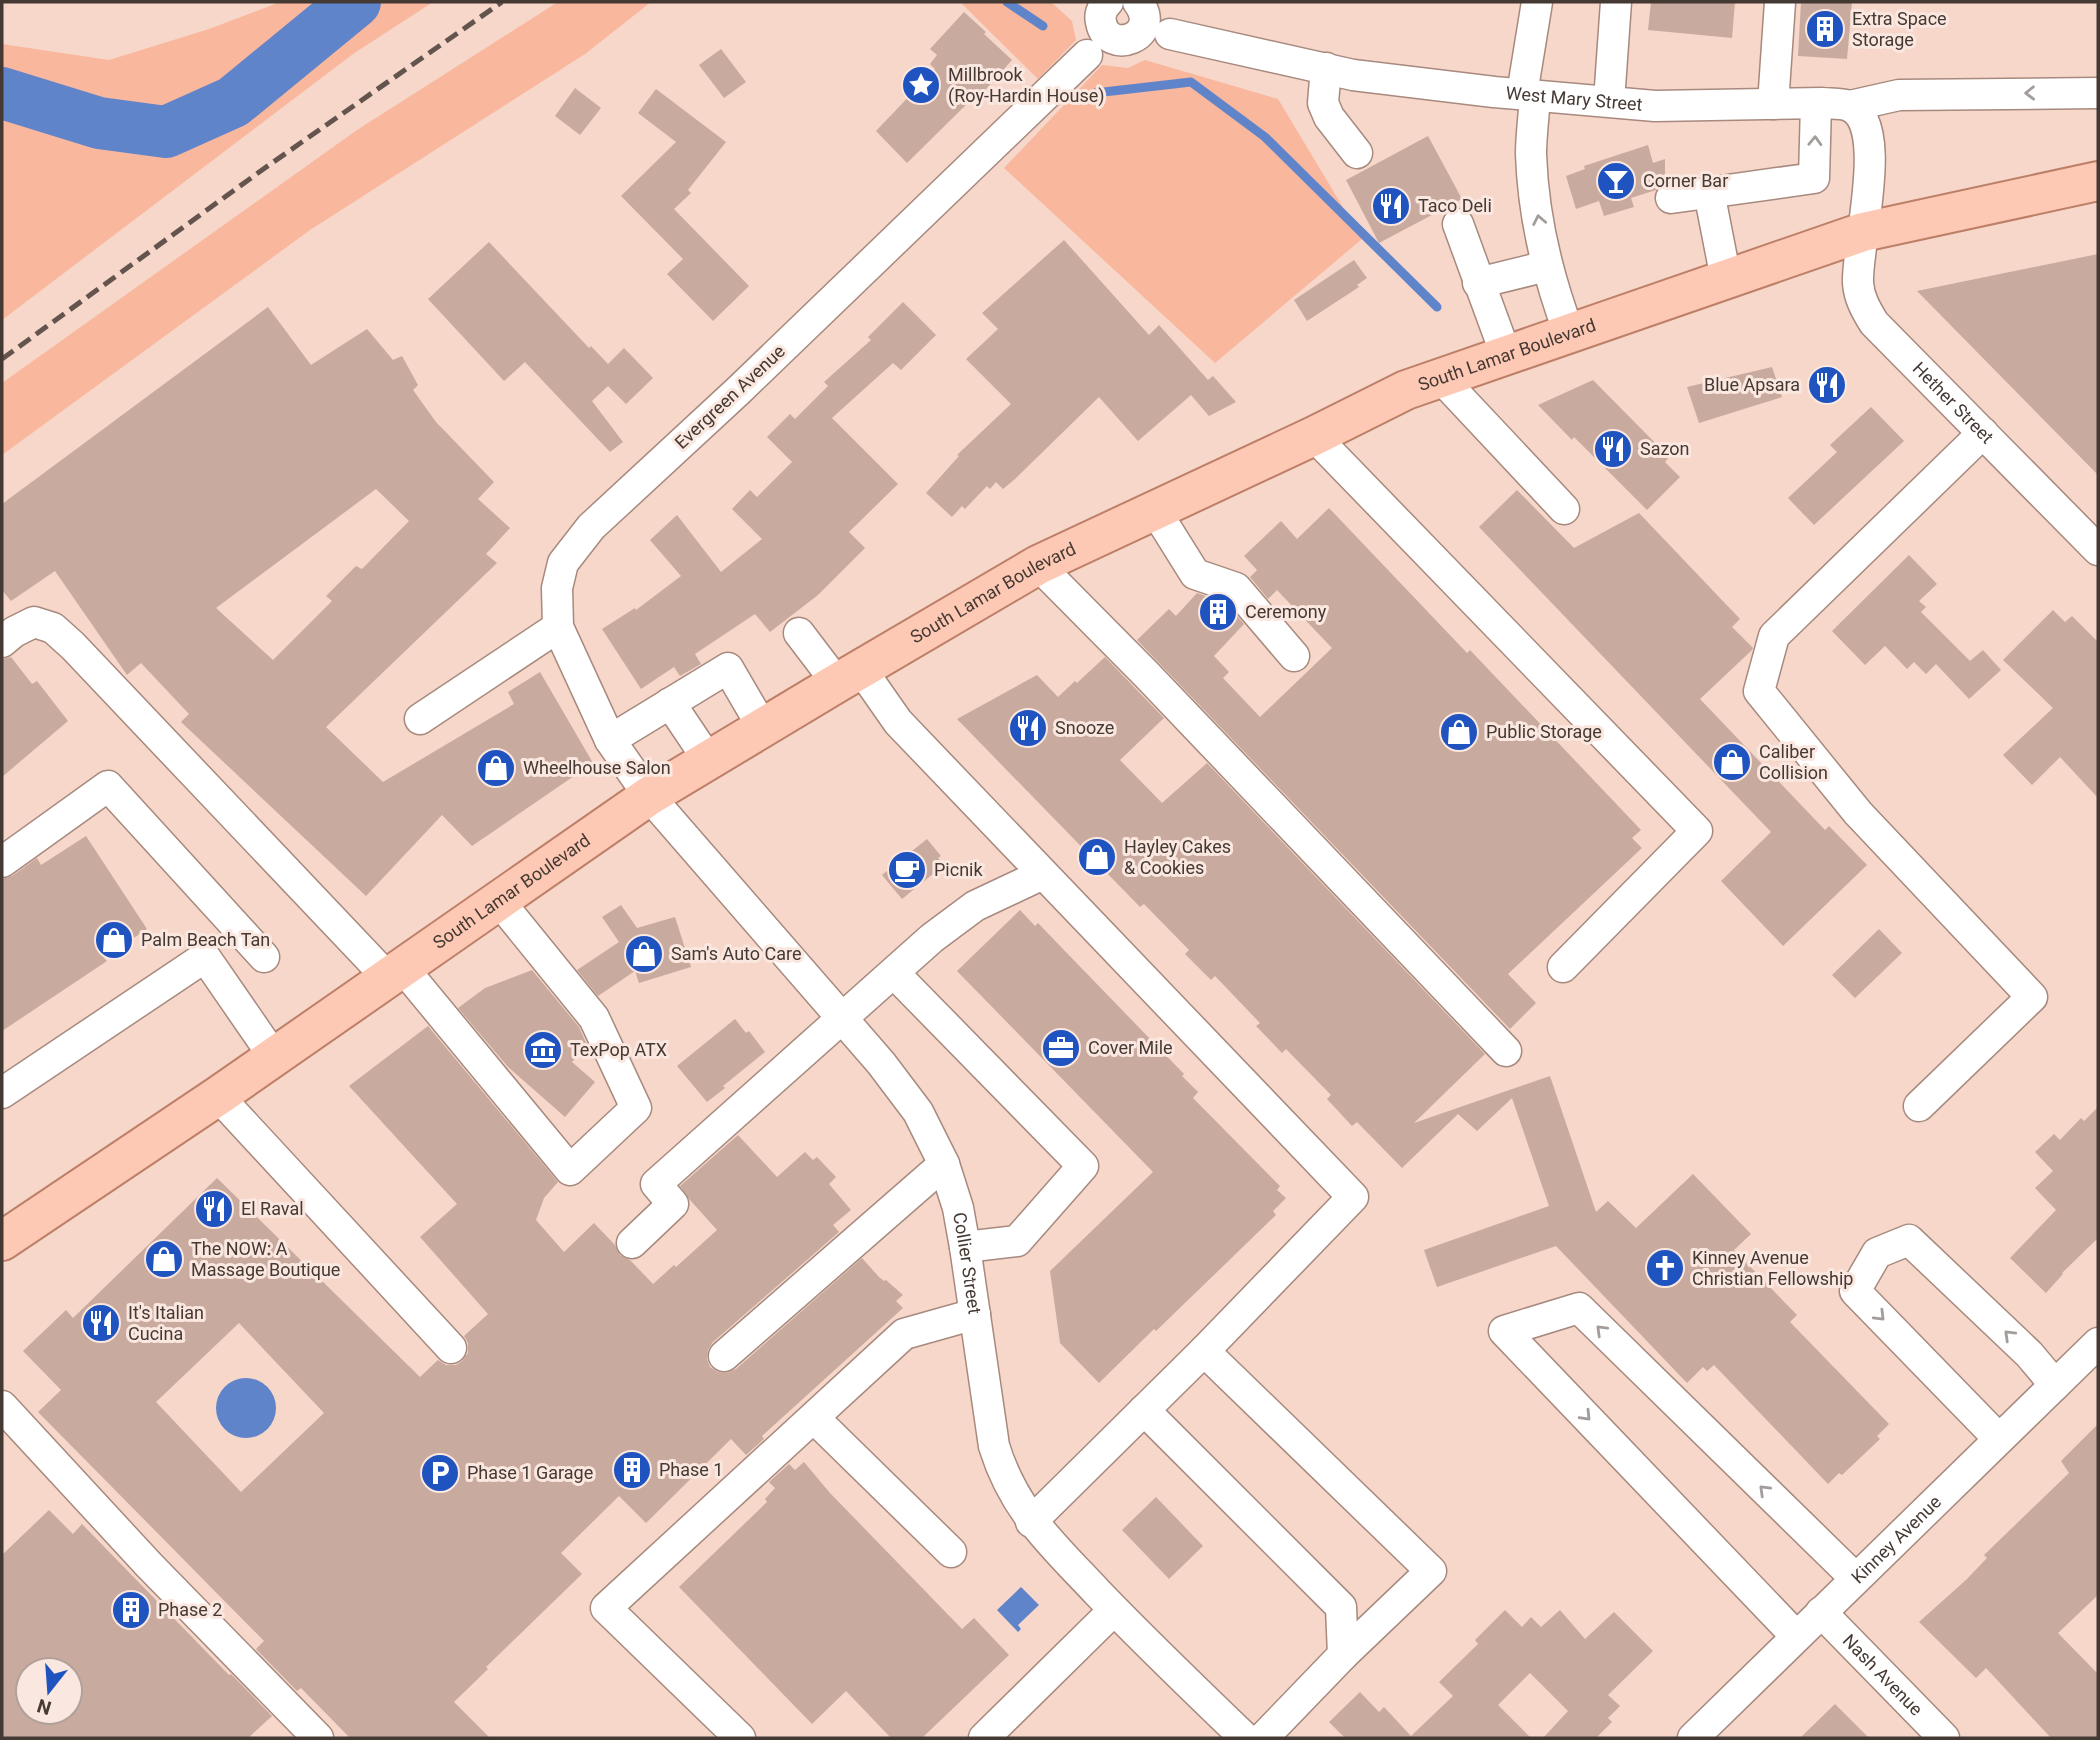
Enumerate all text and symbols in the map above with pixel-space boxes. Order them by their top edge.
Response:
building icon: Extra Space Storage [1804,8,1846,50]
place label: Extra Space Storage [1852,8,1947,50]
place icon: Millbrook (Roy-Hardin House) [900,64,942,106]
place label: Millbrook (Roy-Hardin House) [948,64,1105,107]
street label: West Mary Street [1505,82,1644,115]
one-way arrow [2024,86,2035,101]
one-way arrow [1808,135,1823,146]
bar icon: Corner Bar [1595,160,1637,202]
place label: Corner Bar [1643,170,1728,191]
restaurant icon: Taco Deli [1370,185,1412,227]
place label: Taco Deli [1418,195,1492,216]
one-way arrow [1532,214,1547,226]
street label: South Lamar Boulevard [1415,314,1598,395]
street label: Evergreen Avenue [670,340,789,453]
street label: Hether Street [1909,358,1998,448]
restaurant icon: Blue Apsara [1806,364,1848,406]
place label: Blue Apsara [1704,374,1800,395]
restaurant icon: Sazon [1592,428,1634,470]
place label: Sazon [1640,438,1689,459]
street label: South Lamar Boulevard [907,538,1079,648]
building icon: Ceremony [1197,591,1239,633]
place label: Ceremony [1245,601,1327,622]
restaurant icon: Snooze [1007,707,1049,749]
shop icon: Public Storage [1438,711,1480,753]
place label: Snooze [1055,717,1114,738]
place label: Public Storage [1486,721,1602,742]
shop icon: Caliber Collision [1711,741,1753,783]
place label: Caliber Collision [1759,741,1828,783]
shop icon: Wheelhouse Salon [475,747,517,789]
place label: Wheelhouse Salon [523,757,671,778]
street label: South Lamar Boulevard [429,829,594,953]
shop icon: Hayley Cakes & Cookies [1076,836,1118,878]
place label: Hayley Cakes & Cookies [1124,836,1231,878]
cafe icon: Picnik [886,849,928,891]
place label: Picnik [934,859,983,880]
shop icon: Palm Beach Tan [93,919,135,961]
place label: Palm Beach Tan [141,929,270,950]
shop icon: Sam's Auto Care [623,933,665,975]
place label: Sam's Auto Care [671,943,802,964]
office icon: Cover Mile [1040,1027,1082,1069]
museum icon: TexPop ATX [522,1029,564,1071]
place label: Cover Mile [1088,1037,1173,1058]
place label: TexPop ATX [570,1039,667,1060]
restaurant icon: El Raval [193,1188,235,1230]
place label: El Raval [241,1198,304,1219]
street label: Collier Street [949,1210,986,1316]
shop icon: The NOW: A Massage Boutique [143,1238,185,1280]
place label: The NOW: A Massage Boutique [191,1238,340,1280]
church icon: Kinney Avenue Christian Fellowship [1644,1247,1686,1289]
place label: Kinney Avenue Christian Fellowship [1692,1247,1853,1289]
restaurant icon: It's Italian Cucina [80,1302,122,1344]
place label: It's Italian Cucina [128,1302,204,1344]
one-way arrow [1871,1308,1884,1321]
one-way arrow [1597,1326,1610,1339]
one-way arrow [2004,1330,2017,1343]
one-way arrow [1578,1408,1591,1421]
building icon: Phase 1 [611,1449,653,1491]
parking icon: Phase 1 Garage [419,1452,461,1494]
place label: Phase 1 [659,1459,723,1480]
place label: Phase 1 Garage [467,1462,593,1483]
one-way arrow [1759,1485,1772,1498]
street label: Kinney Avenue [1847,1491,1945,1588]
building icon: Phase 2 [110,1589,152,1631]
place label: Phase 2 [158,1599,222,1620]
street label: Nash Avenue [1839,1630,1927,1720]
north arrow [14,1656,84,1726]
text: N [34,1694,54,1720]

